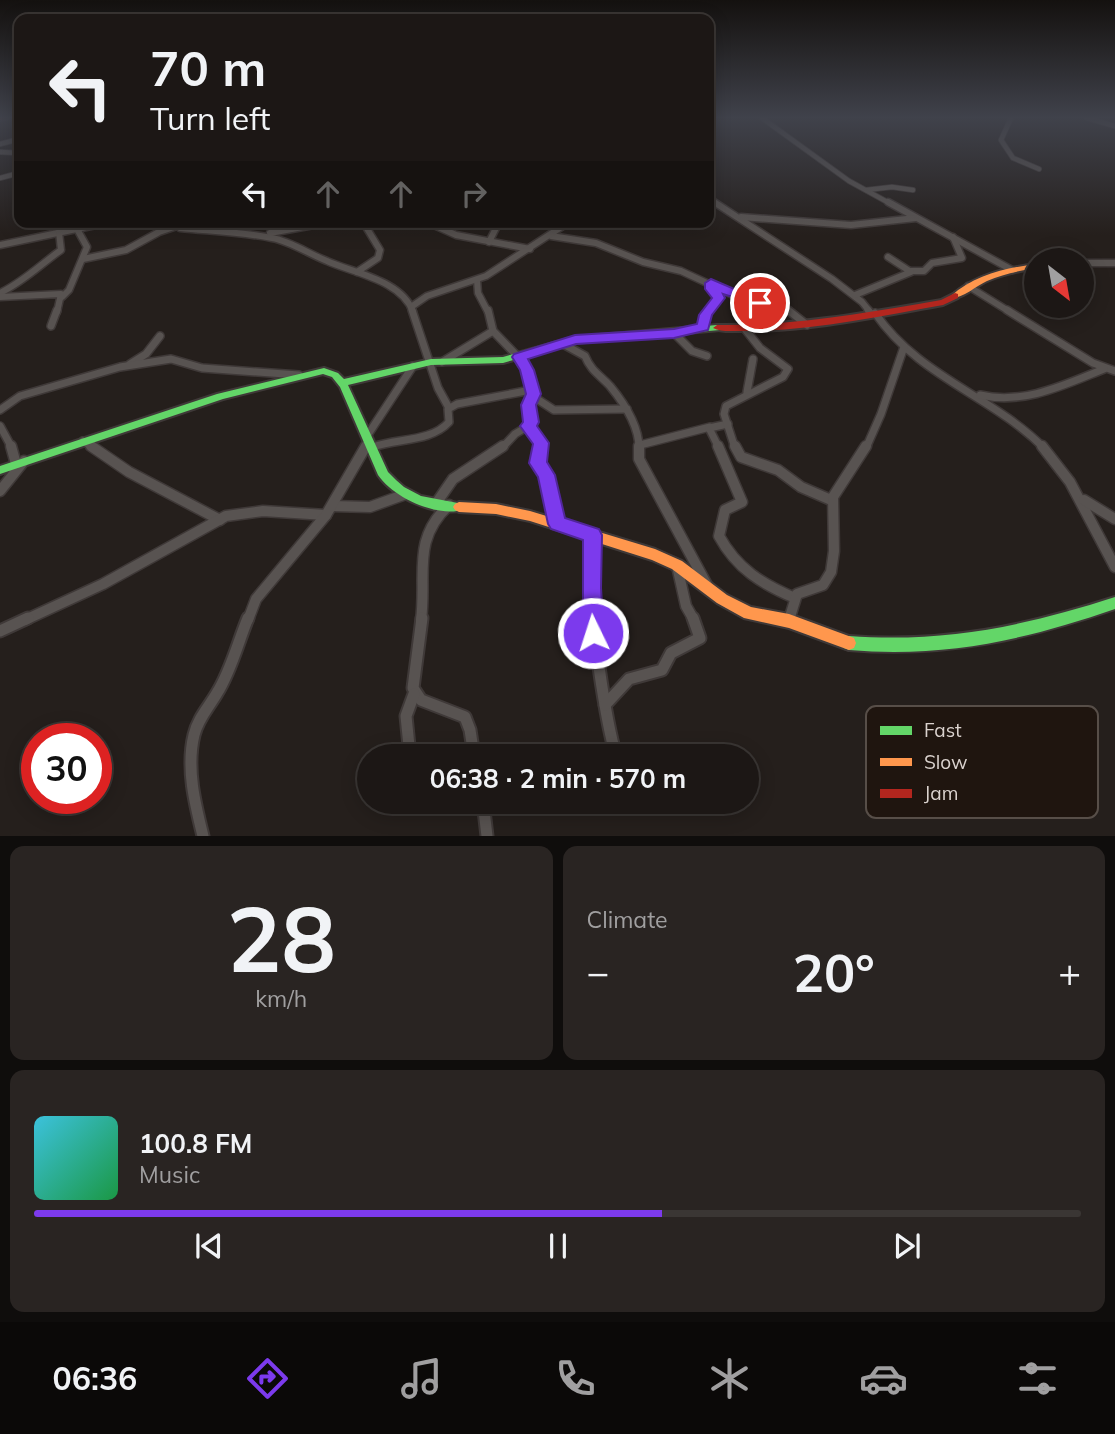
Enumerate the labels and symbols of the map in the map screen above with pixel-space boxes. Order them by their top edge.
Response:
north arrow [1024,248,1094,318]
pin [730,273,790,333]
position arrow [556,596,630,670]
legend [866,706,1098,818]
text: Fast [924,718,962,742]
speed limit sign: 30 [21,723,112,814]
text: Slow [924,750,968,774]
text: Jam [924,781,958,805]

